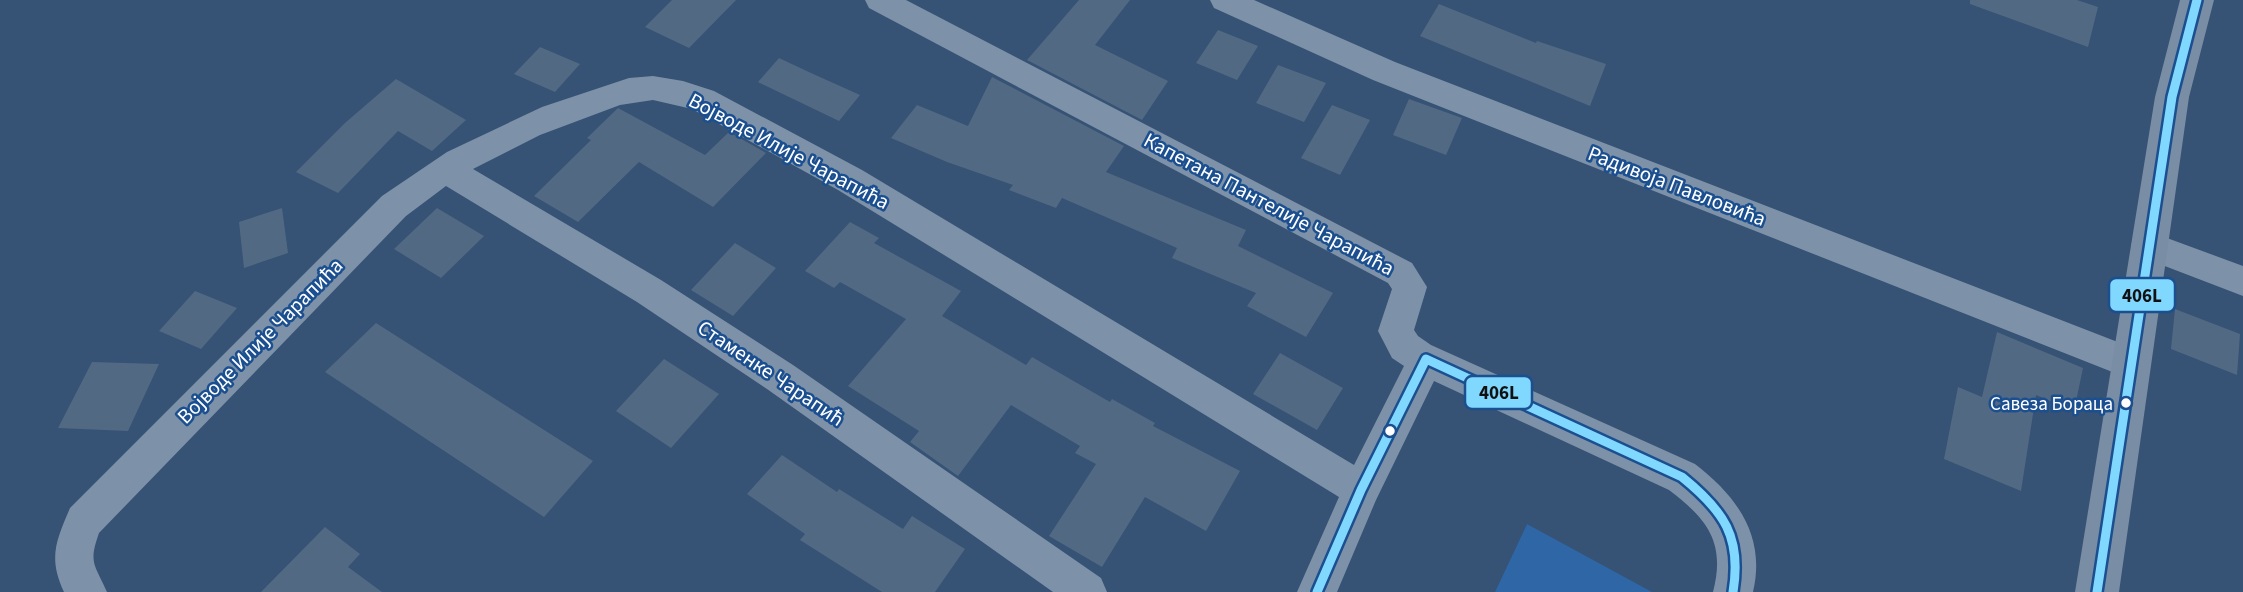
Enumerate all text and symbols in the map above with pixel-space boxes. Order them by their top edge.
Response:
street label: Војводе Илије Чарапића [683,85,895,217]
street label: Капетана Пантелије Чарапића [1138,125,1400,283]
street label: Радивоја Павловића [1584,138,1770,234]
street label: Војводе Илије Чарапића [170,251,350,431]
line badge: 406L [2109,278,2175,312]
text: 406L [2122,283,2162,310]
street label: Стаменке Чарапић [692,313,850,433]
line badge: 406L [1465,376,1532,409]
text: 406L [1479,380,1519,407]
place label: Савеза Бораца [1990,391,2113,418]
marker: Савеза Бораца [2119,396,2133,410]
unlabelled marker [1383,424,1397,438]

